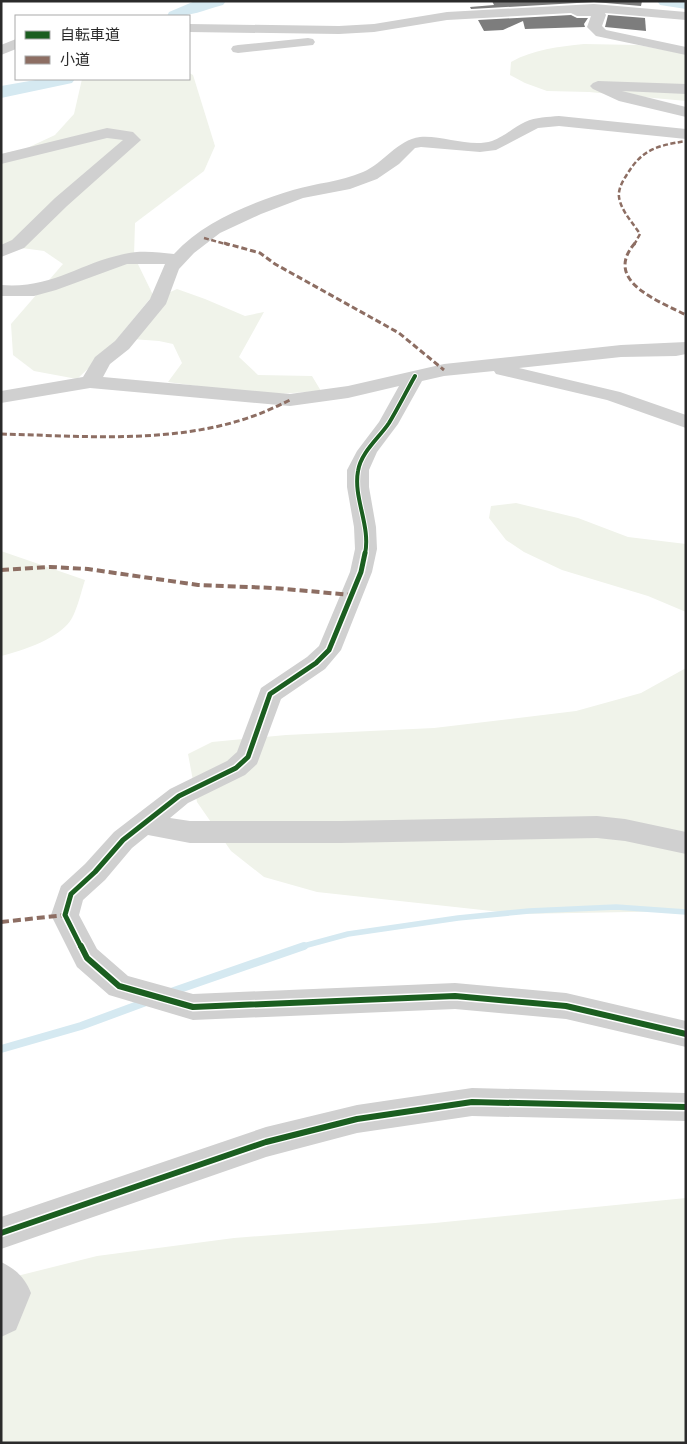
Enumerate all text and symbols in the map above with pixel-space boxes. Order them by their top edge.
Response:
legend [15,15,190,80]
text: 自転車道 [60,25,120,45]
text: 小道 [60,50,90,70]

